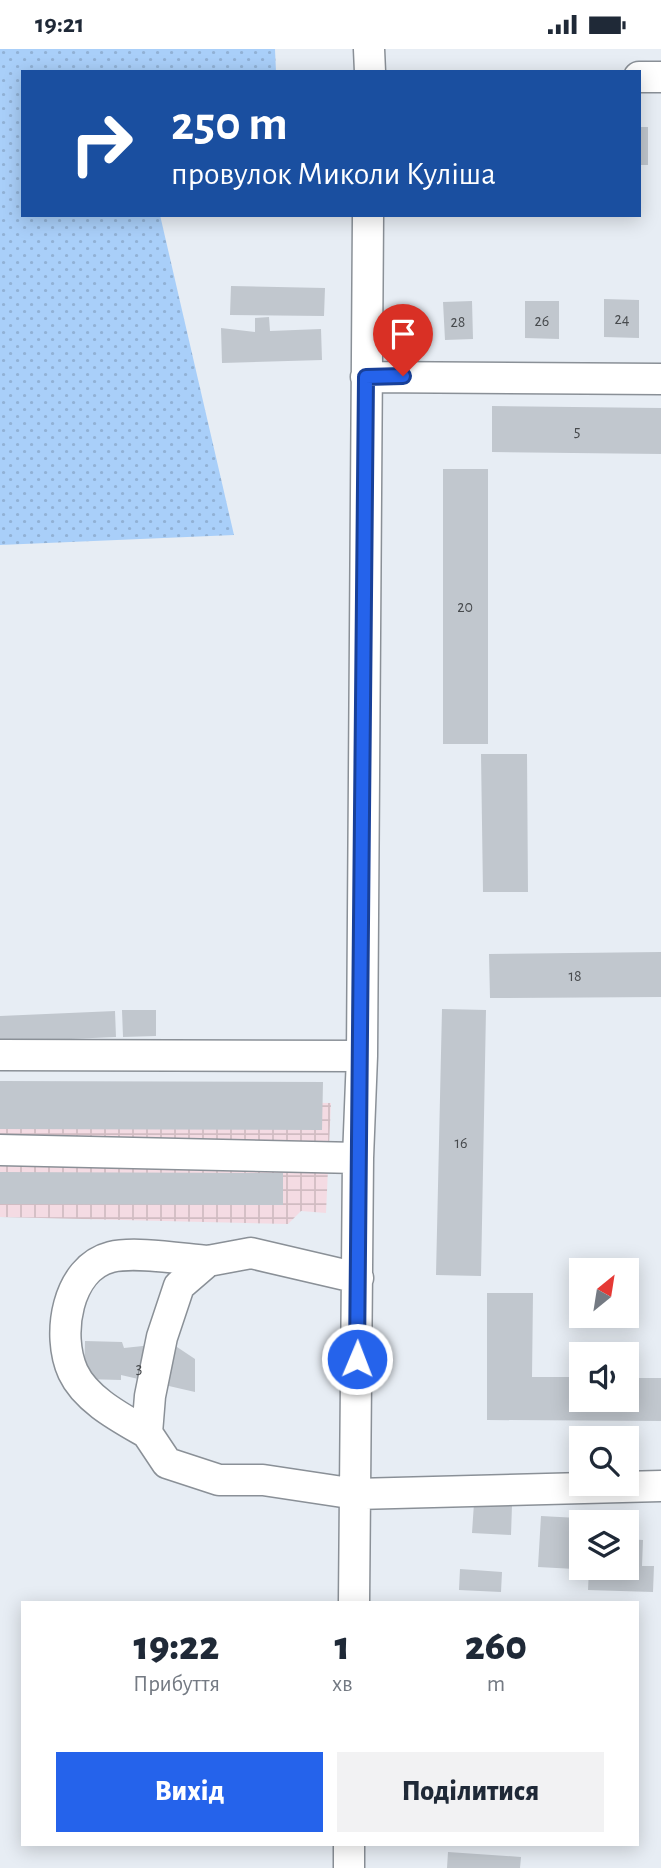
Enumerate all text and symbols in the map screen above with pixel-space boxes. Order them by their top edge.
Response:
text: 19:21 [35,11,84,37]
icon: right [56,98,147,189]
text: 250 m [171,100,288,149]
text: провулок Миколи Куліша [171,158,496,190]
pin [373,304,433,376]
house number: 24 [615,311,630,327]
house number: 26 [535,313,549,329]
house number: 28 [451,314,465,330]
icon: arrive [384,315,422,353]
house number: 5 [574,423,580,439]
house number: 20 [457,599,473,615]
house number: 18 [568,968,582,984]
house number: 16 [454,1135,468,1151]
north arrow [569,1258,639,1328]
map controls [569,1258,639,1580]
position arrow [320,1322,394,1396]
button: sound [569,1342,639,1412]
house number: 3 [136,1360,142,1376]
button: search [569,1426,639,1496]
button: layers [569,1510,639,1580]
text: 19:22 [134,1625,219,1667]
text: 1 [335,1625,350,1667]
text: 260 [465,1625,527,1667]
text: Прибуття [133,1673,220,1696]
text: хв [332,1673,353,1696]
text: m [487,1673,505,1696]
button: Вихід [56,1752,323,1832]
button: Поділитися [337,1752,604,1832]

